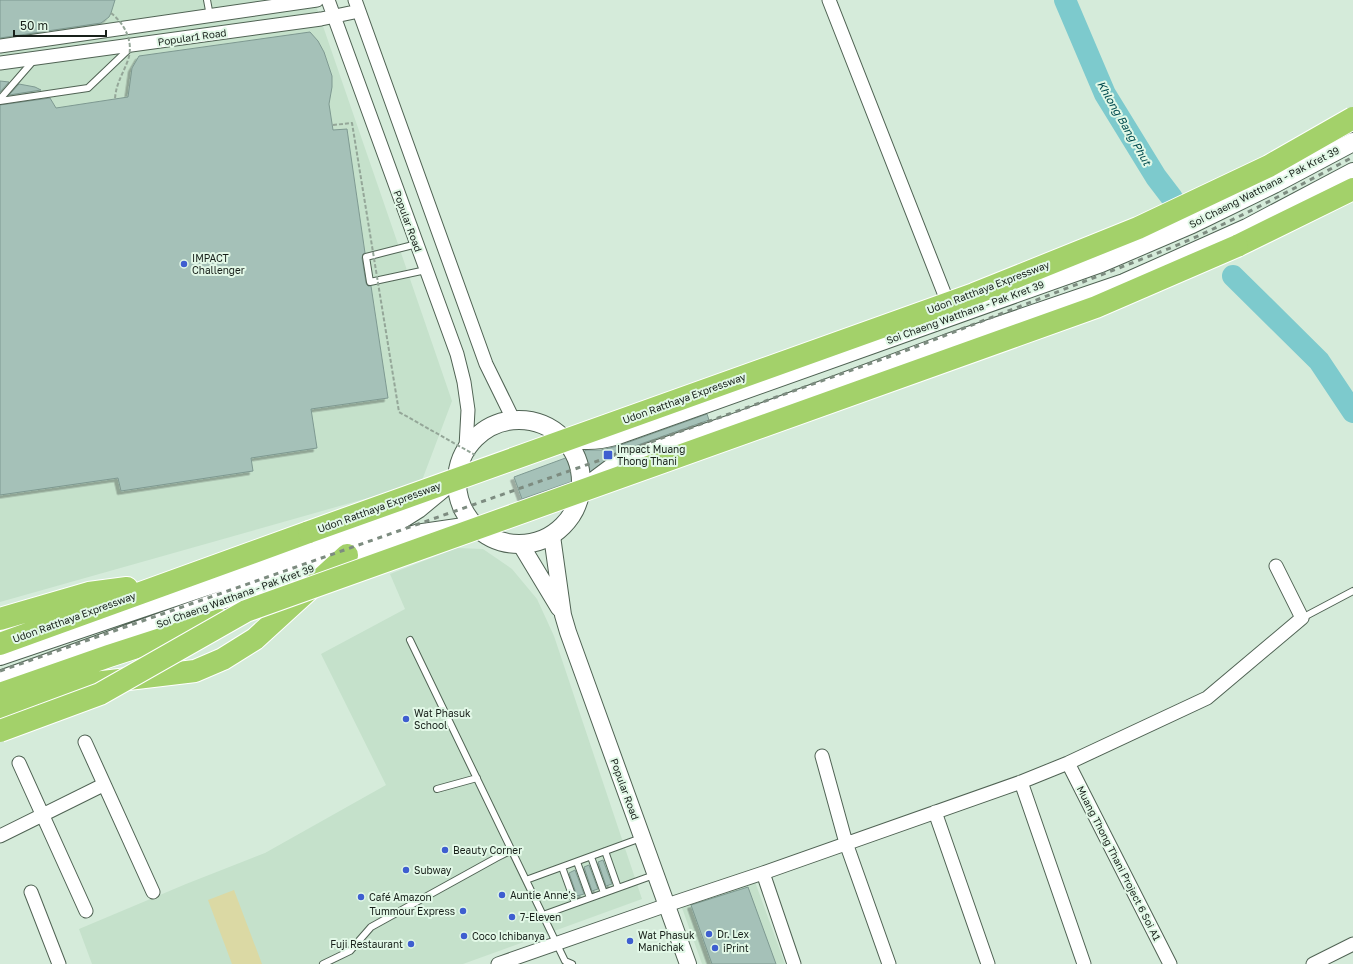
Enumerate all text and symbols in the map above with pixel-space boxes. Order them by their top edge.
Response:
scale bar [14,12,106,38]
text: 50 m [20,18,48,33]
street label: Popular1 Road [157,26,227,48]
water label: Khlong Bang Phut [1094,78,1155,169]
street label: Soi Chaeng Watthana - Pak Kret 39 [1187,144,1341,230]
street label: Popular Road [391,189,425,253]
place label: IMPACT Challenger [192,252,245,276]
street label: Udon Ratthaya Expressway [925,258,1051,316]
marker: IMPACT Challenger [179,259,189,269]
street label: Soi Chaeng Watthana - Pak Kret 39 [884,278,1046,346]
street label: Udon Ratthaya Expressway [621,370,748,426]
place label: Impact Muang Thong Thani [617,443,685,467]
marker: Impact Muang Thong Thani [602,449,614,461]
street label: Udon Ratthaya Expressway [316,479,443,535]
street label: Soi Chaeng Watthana - Pak Kret 39 [154,562,316,630]
street label: Udon Ratthaya Expressway [11,589,138,645]
place label: Wat Phasuk School [414,707,471,731]
marker: Wat Phasuk School [401,714,411,724]
street label: Popular Road [608,757,642,821]
street label: Muang Thong Thani Project 6 Soi A1 [1075,784,1163,942]
place label: Beauty Corner [453,844,522,856]
marker: Beauty Corner [440,845,450,855]
place label: Subway [414,864,452,876]
marker: Subway [401,865,411,875]
place label: Auntie Anne's [510,889,576,901]
marker: Auntie Anne's [497,890,507,900]
place label: Café Amazon [369,891,432,903]
marker: Café Amazon [356,892,366,902]
place label: Tummour Express [370,905,455,917]
marker: Tummour Express [458,906,468,916]
place label: 7-Eleven [520,911,561,923]
marker: 7-Eleven [507,912,517,922]
place label: Dr. Lex [717,928,749,940]
place label: Wat Phasuk Manichak [638,929,695,953]
marker: Dr. Lex [704,929,714,939]
place label: Coco Ichibanya [472,930,545,942]
marker: Coco Ichibanya [459,931,469,941]
marker: Wat Phasuk Manichak [625,936,635,946]
place label: Fuji Restaurant [330,938,403,950]
marker: Fuji Restaurant [406,939,416,949]
place label: iPrint [723,942,749,954]
marker: iPrint [710,943,720,953]

